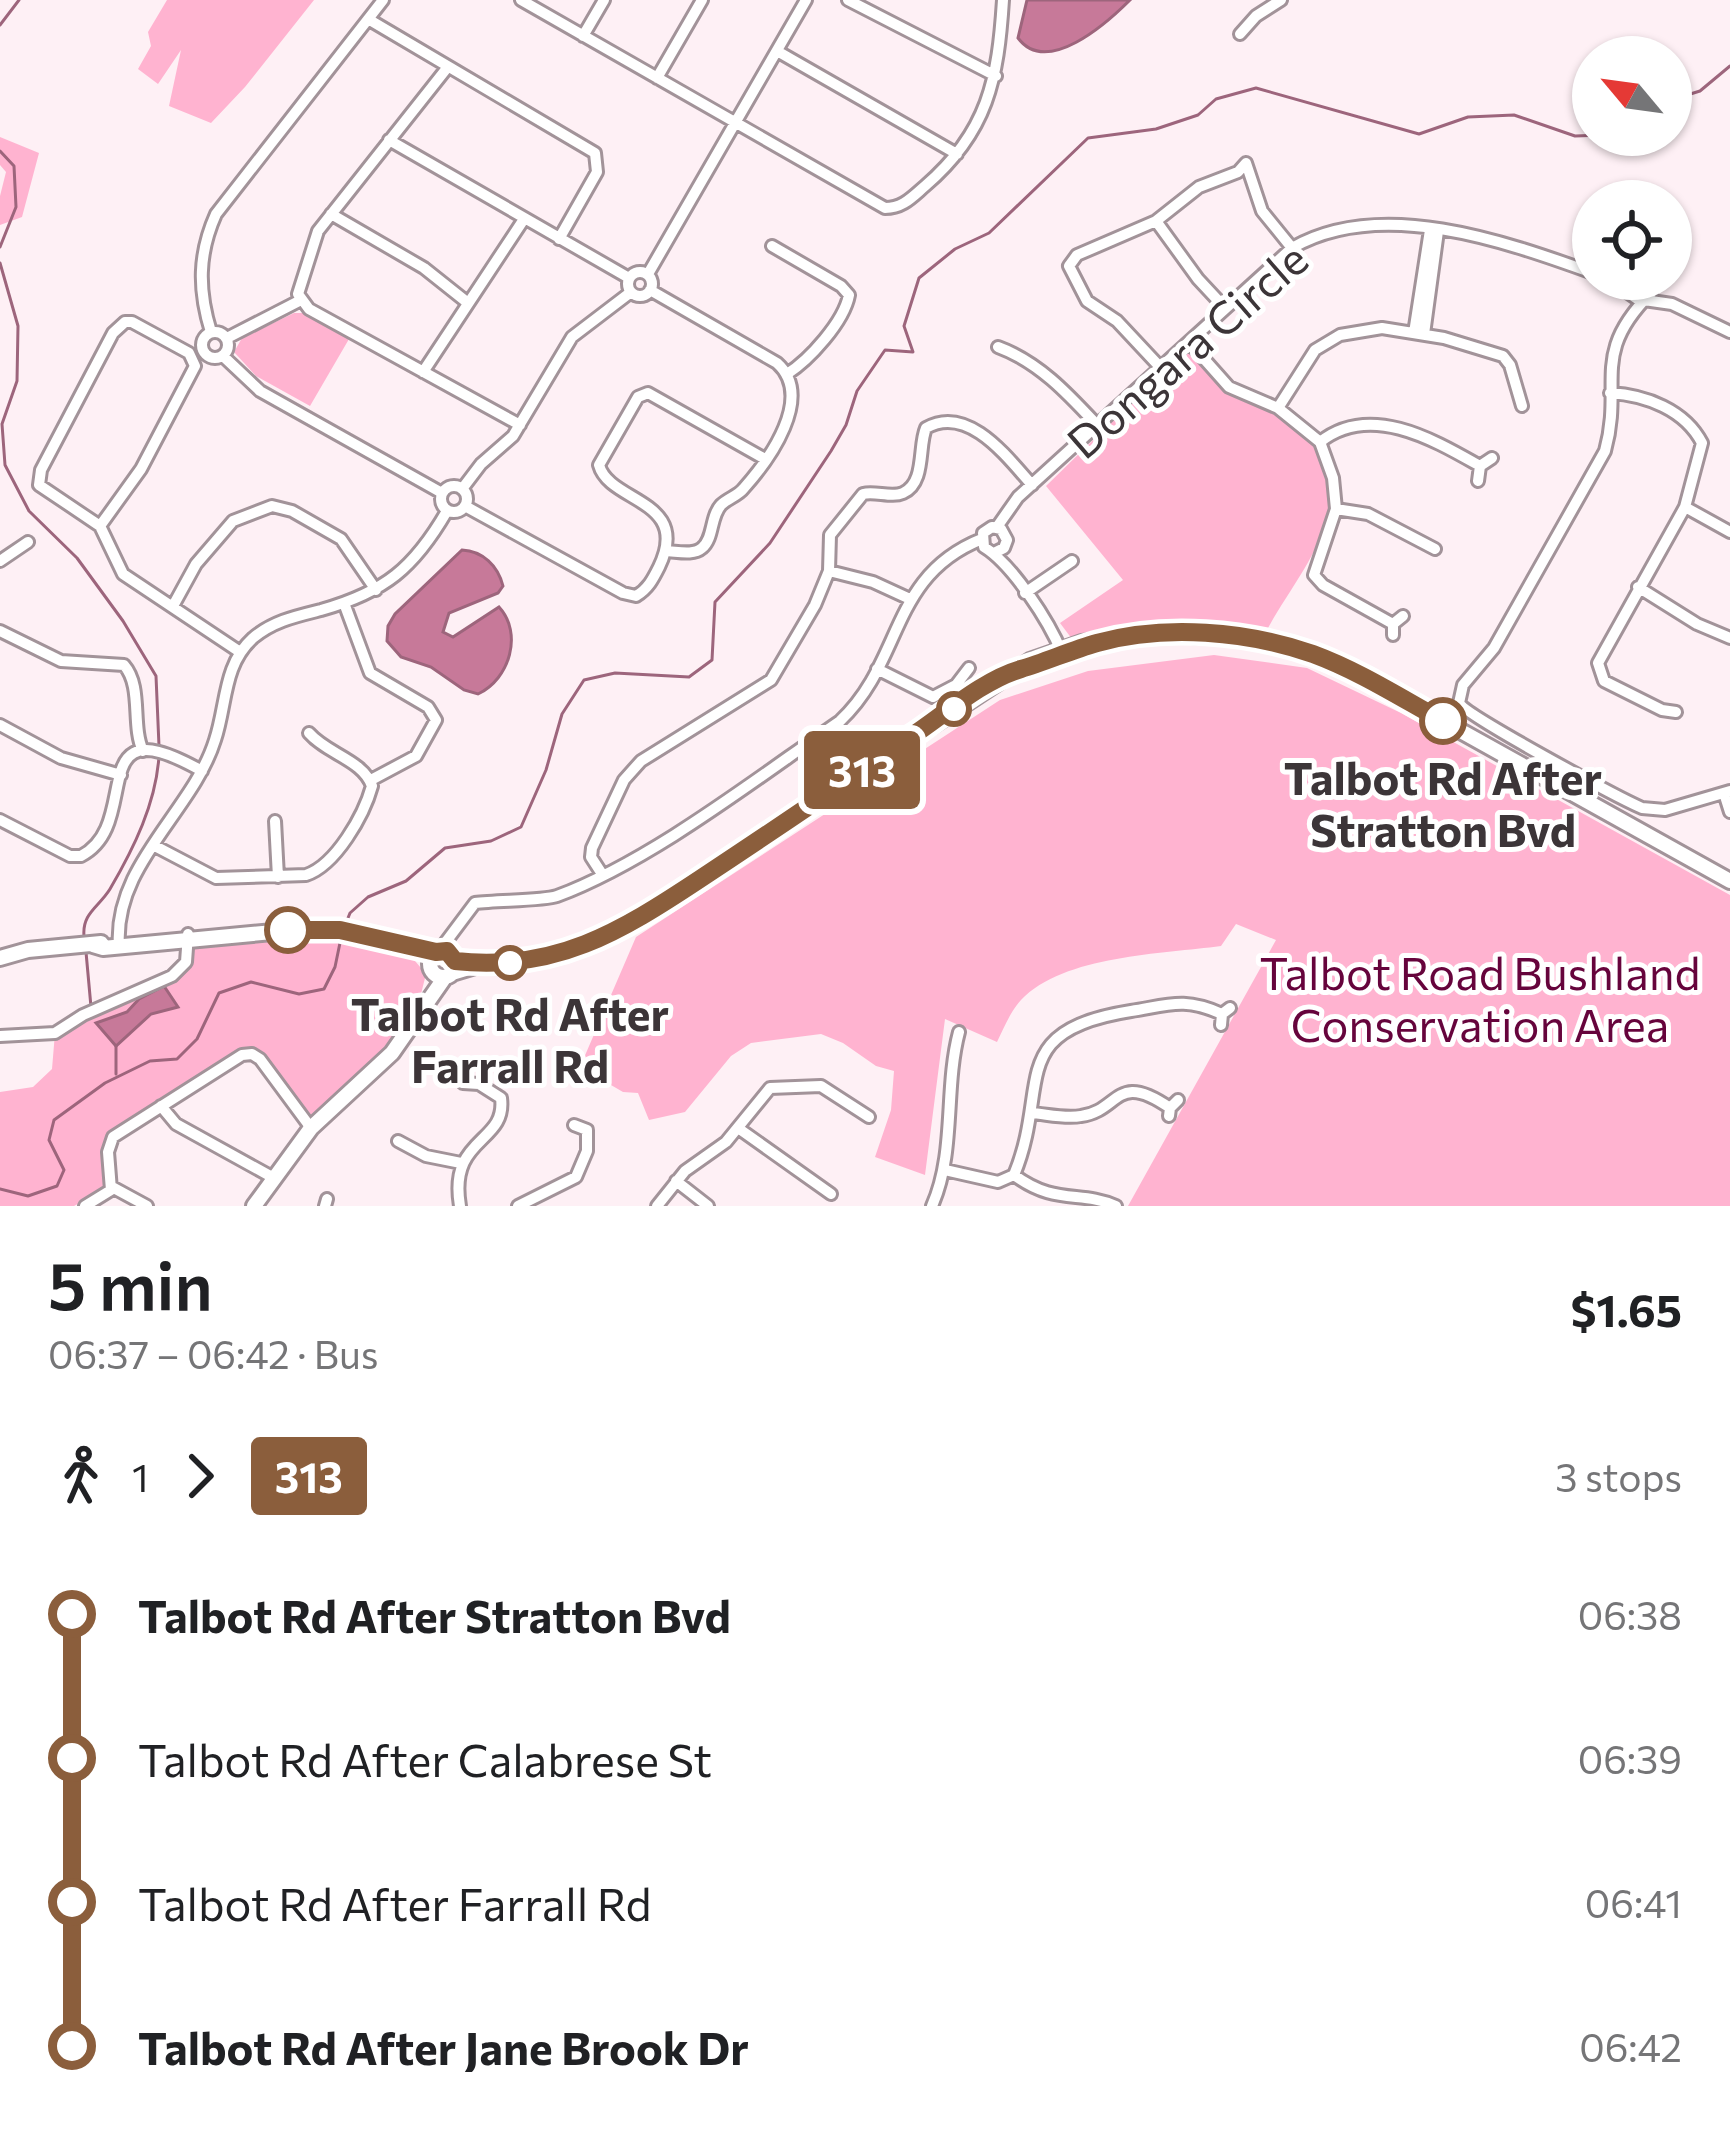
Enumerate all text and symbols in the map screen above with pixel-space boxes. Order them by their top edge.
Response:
north arrow [1572,36,1692,156]
map controls [1572,36,1692,300]
button: locate [1572,180,1692,300]
street label: Dongara Circle [1055,230,1317,468]
unlabelled marker [938,693,970,725]
marker: Talbot Rd After Stratton Bvd [1421,699,1465,743]
line badge: 313 [793,731,931,809]
text: 313 [828,744,896,796]
place label: Talbot Rd After Stratton Bvd [1284,749,1602,856]
unlabelled marker [266,908,310,952]
park label: Talbot Road Bushland Conservation Area [1259,944,1701,1051]
marker: Talbot Rd After Farrall Rd [494,947,526,979]
place label: Talbot Rd After Farrall Rd [351,985,669,1092]
text: 5 min [48,1243,212,1324]
text: $1.65 [1571,1281,1682,1336]
text: 06:37 – 06:42 · Bus [48,1329,379,1377]
icon: walk [48,1443,114,1509]
icon: forward [167,1443,233,1509]
text: 313 [275,1450,343,1502]
text: 1 [132,1452,149,1500]
text: 3 stops [1555,1452,1682,1500]
text: Talbot Rd After Stratton Bvd [138,1587,731,1642]
text: 06:38 [1578,1590,1682,1638]
text: Talbot Rd After Calabrese St [138,1731,712,1786]
text: 06:39 [1578,1734,1682,1782]
text: Talbot Rd After Farrall Rd [138,1875,651,1930]
text: 06:41 [1585,1878,1682,1926]
text: Talbot Rd After Jane Brook Dr [138,2019,749,2074]
text: 06:42 [1579,2022,1682,2070]

